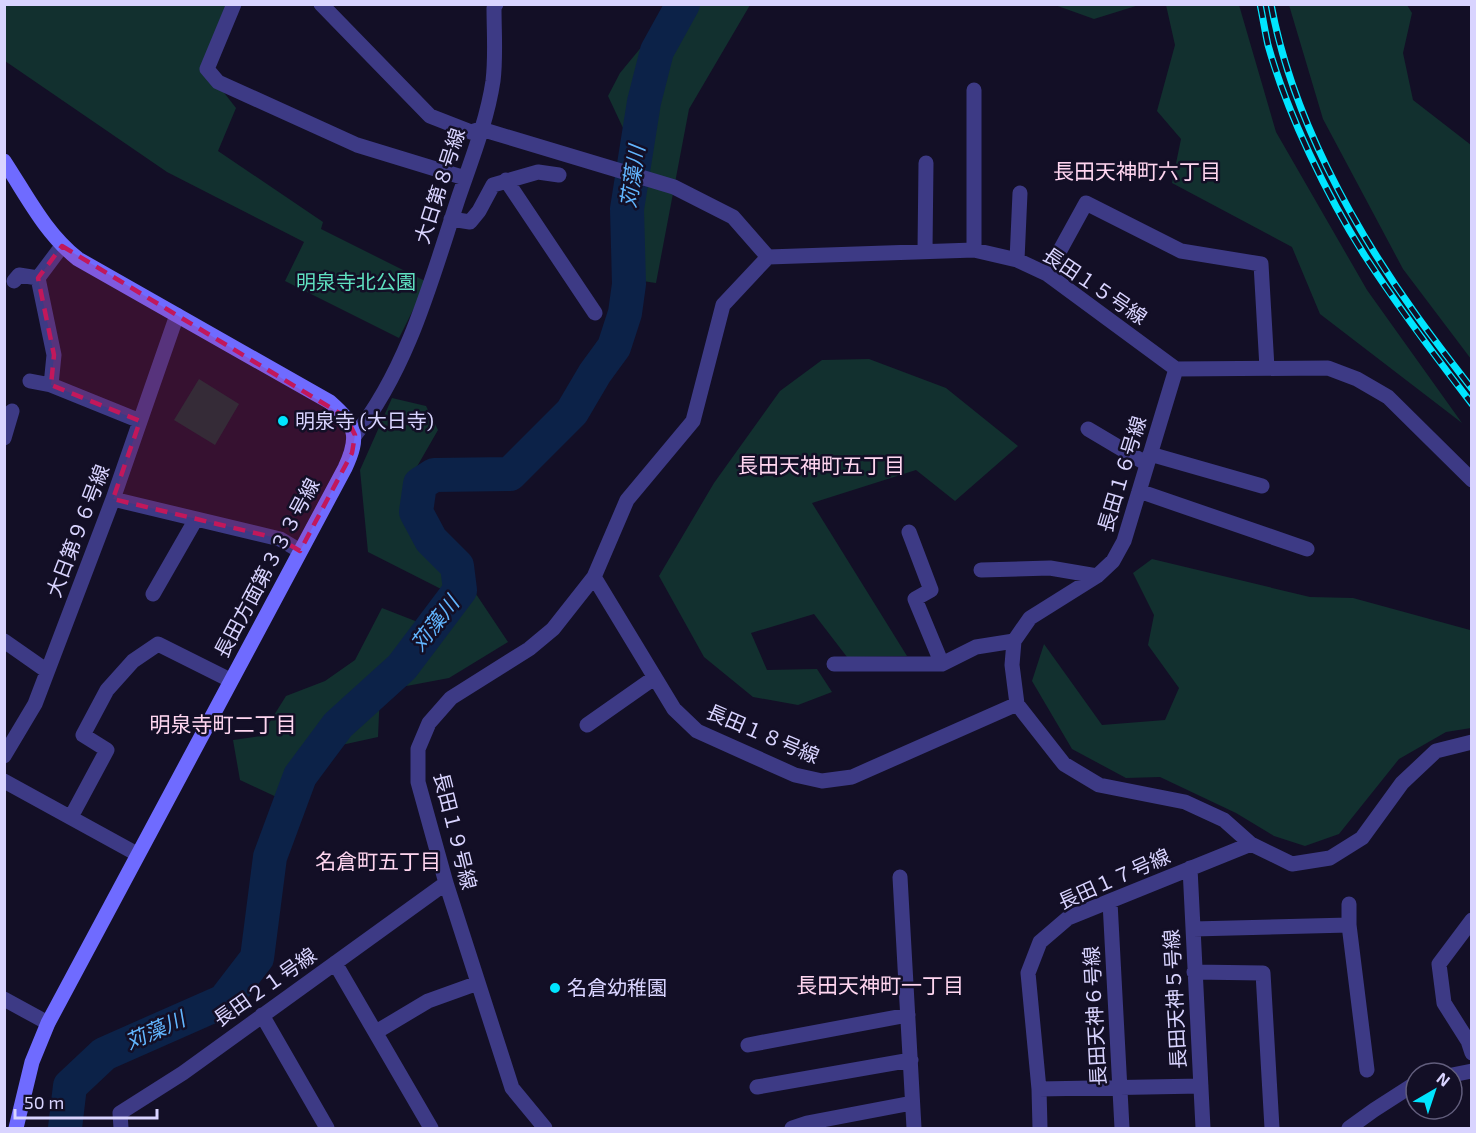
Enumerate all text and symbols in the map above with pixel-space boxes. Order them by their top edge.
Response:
street label: 大日第８号線 [409,125,469,246]
water label: 苅藻川 [615,142,649,210]
district label: 長田天神町六丁目 [1053,158,1221,183]
street label: 長田１５号線 [1039,242,1152,329]
park label: 明泉寺北公園 [296,269,416,293]
place label: 明泉寺 (大日寺) [295,408,434,432]
street label: 長田１６号線 [1092,413,1150,535]
marker: 明泉寺 (大日寺) [276,414,290,428]
district label: 長田天神町五丁目 [737,452,905,477]
street label: 大日第９６号線 [41,461,113,600]
street label: 長田方面第３３３号線 [209,474,324,661]
water label: 苅藻川 [405,589,464,656]
street label: 長田１８号線 [703,699,823,768]
district label: 明泉寺町二丁目 [150,711,297,736]
street label: 長田１９号線 [430,770,482,892]
street label: 長田１７号線 [1054,843,1173,913]
district label: 名倉町五丁目 [315,848,441,873]
street label: 長田天神５号線 [1158,929,1190,1070]
street label: 長田２１号線 [208,942,320,1030]
street label: 長田天神６号線 [1078,946,1110,1087]
district label: 長田天神町一丁目 [796,972,964,997]
place label: 名倉幼稚園 [567,975,667,999]
marker: 名倉幼稚園 [548,981,562,995]
water label: 苅藻川 [121,1005,190,1054]
north arrow [1404,1061,1464,1121]
text: N [1433,1068,1454,1090]
scale bar [15,1082,158,1120]
text: 50 m [24,1091,64,1113]

